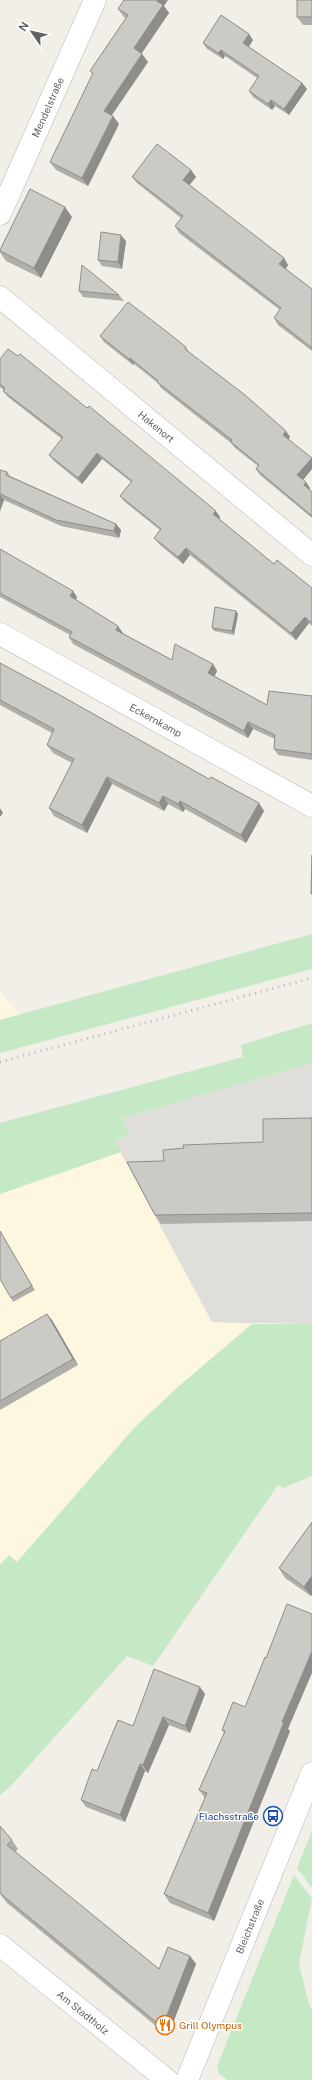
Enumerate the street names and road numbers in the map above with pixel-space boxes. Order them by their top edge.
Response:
street label: Mendelstraße [29,75,66,139]
street label: Hakenort [136,408,177,445]
street label: Eckernkamp [128,701,184,739]
street label: Bleichstraße [233,1897,266,1956]
street label: Am Stadtholz [55,1988,112,2037]

